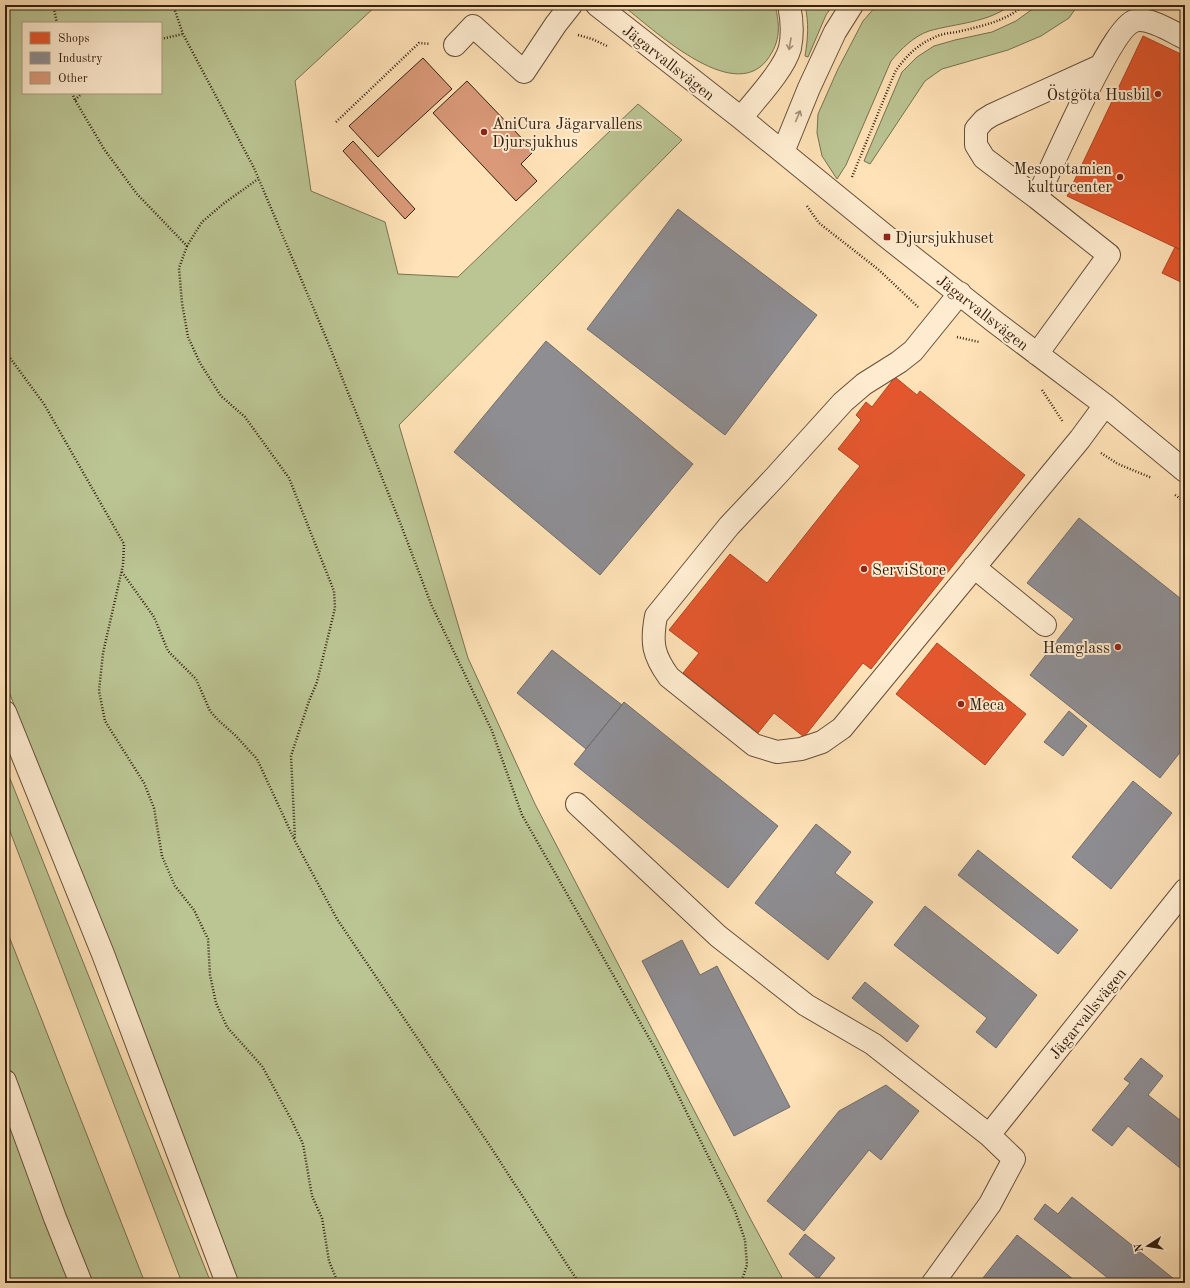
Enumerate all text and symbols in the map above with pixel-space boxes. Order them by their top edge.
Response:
legend [22,22,162,94]
street label: Jägarvallsvägen [619,23,717,105]
text: Shops [58,33,89,45]
one-way arrow [786,37,794,50]
text: Industry [58,53,103,65]
text: Other [58,73,88,85]
place label: Östgöta Husbil [1047,84,1150,104]
marker: Östgöta Husbil [1153,89,1163,99]
one-way arrow [794,111,802,123]
place label: AniCura Jägarvallens Djursjukhus [492,117,643,151]
marker: AniCura Jägarvallens Djursjukhus [479,127,489,137]
place label: Mesopotamien kulturcenter [1014,162,1112,196]
marker: Mesopotamien kulturcenter [1115,172,1125,182]
place label: Djursjukhuset [895,231,994,247]
marker: Djursjukhuset [882,232,892,242]
street label: Jägarvallsvägen [933,273,1031,355]
place label: ServiStore [872,563,946,579]
marker: ServiStore [859,564,869,574]
place label: Hemglass [1043,641,1110,657]
marker: Hemglass [1113,642,1123,652]
place label: Meca [969,698,1005,714]
marker: Meca [956,699,966,709]
street label: Jägarvallsvägen [1047,965,1130,1063]
north arrow [1128,1226,1168,1266]
text: N [1133,1242,1146,1253]

